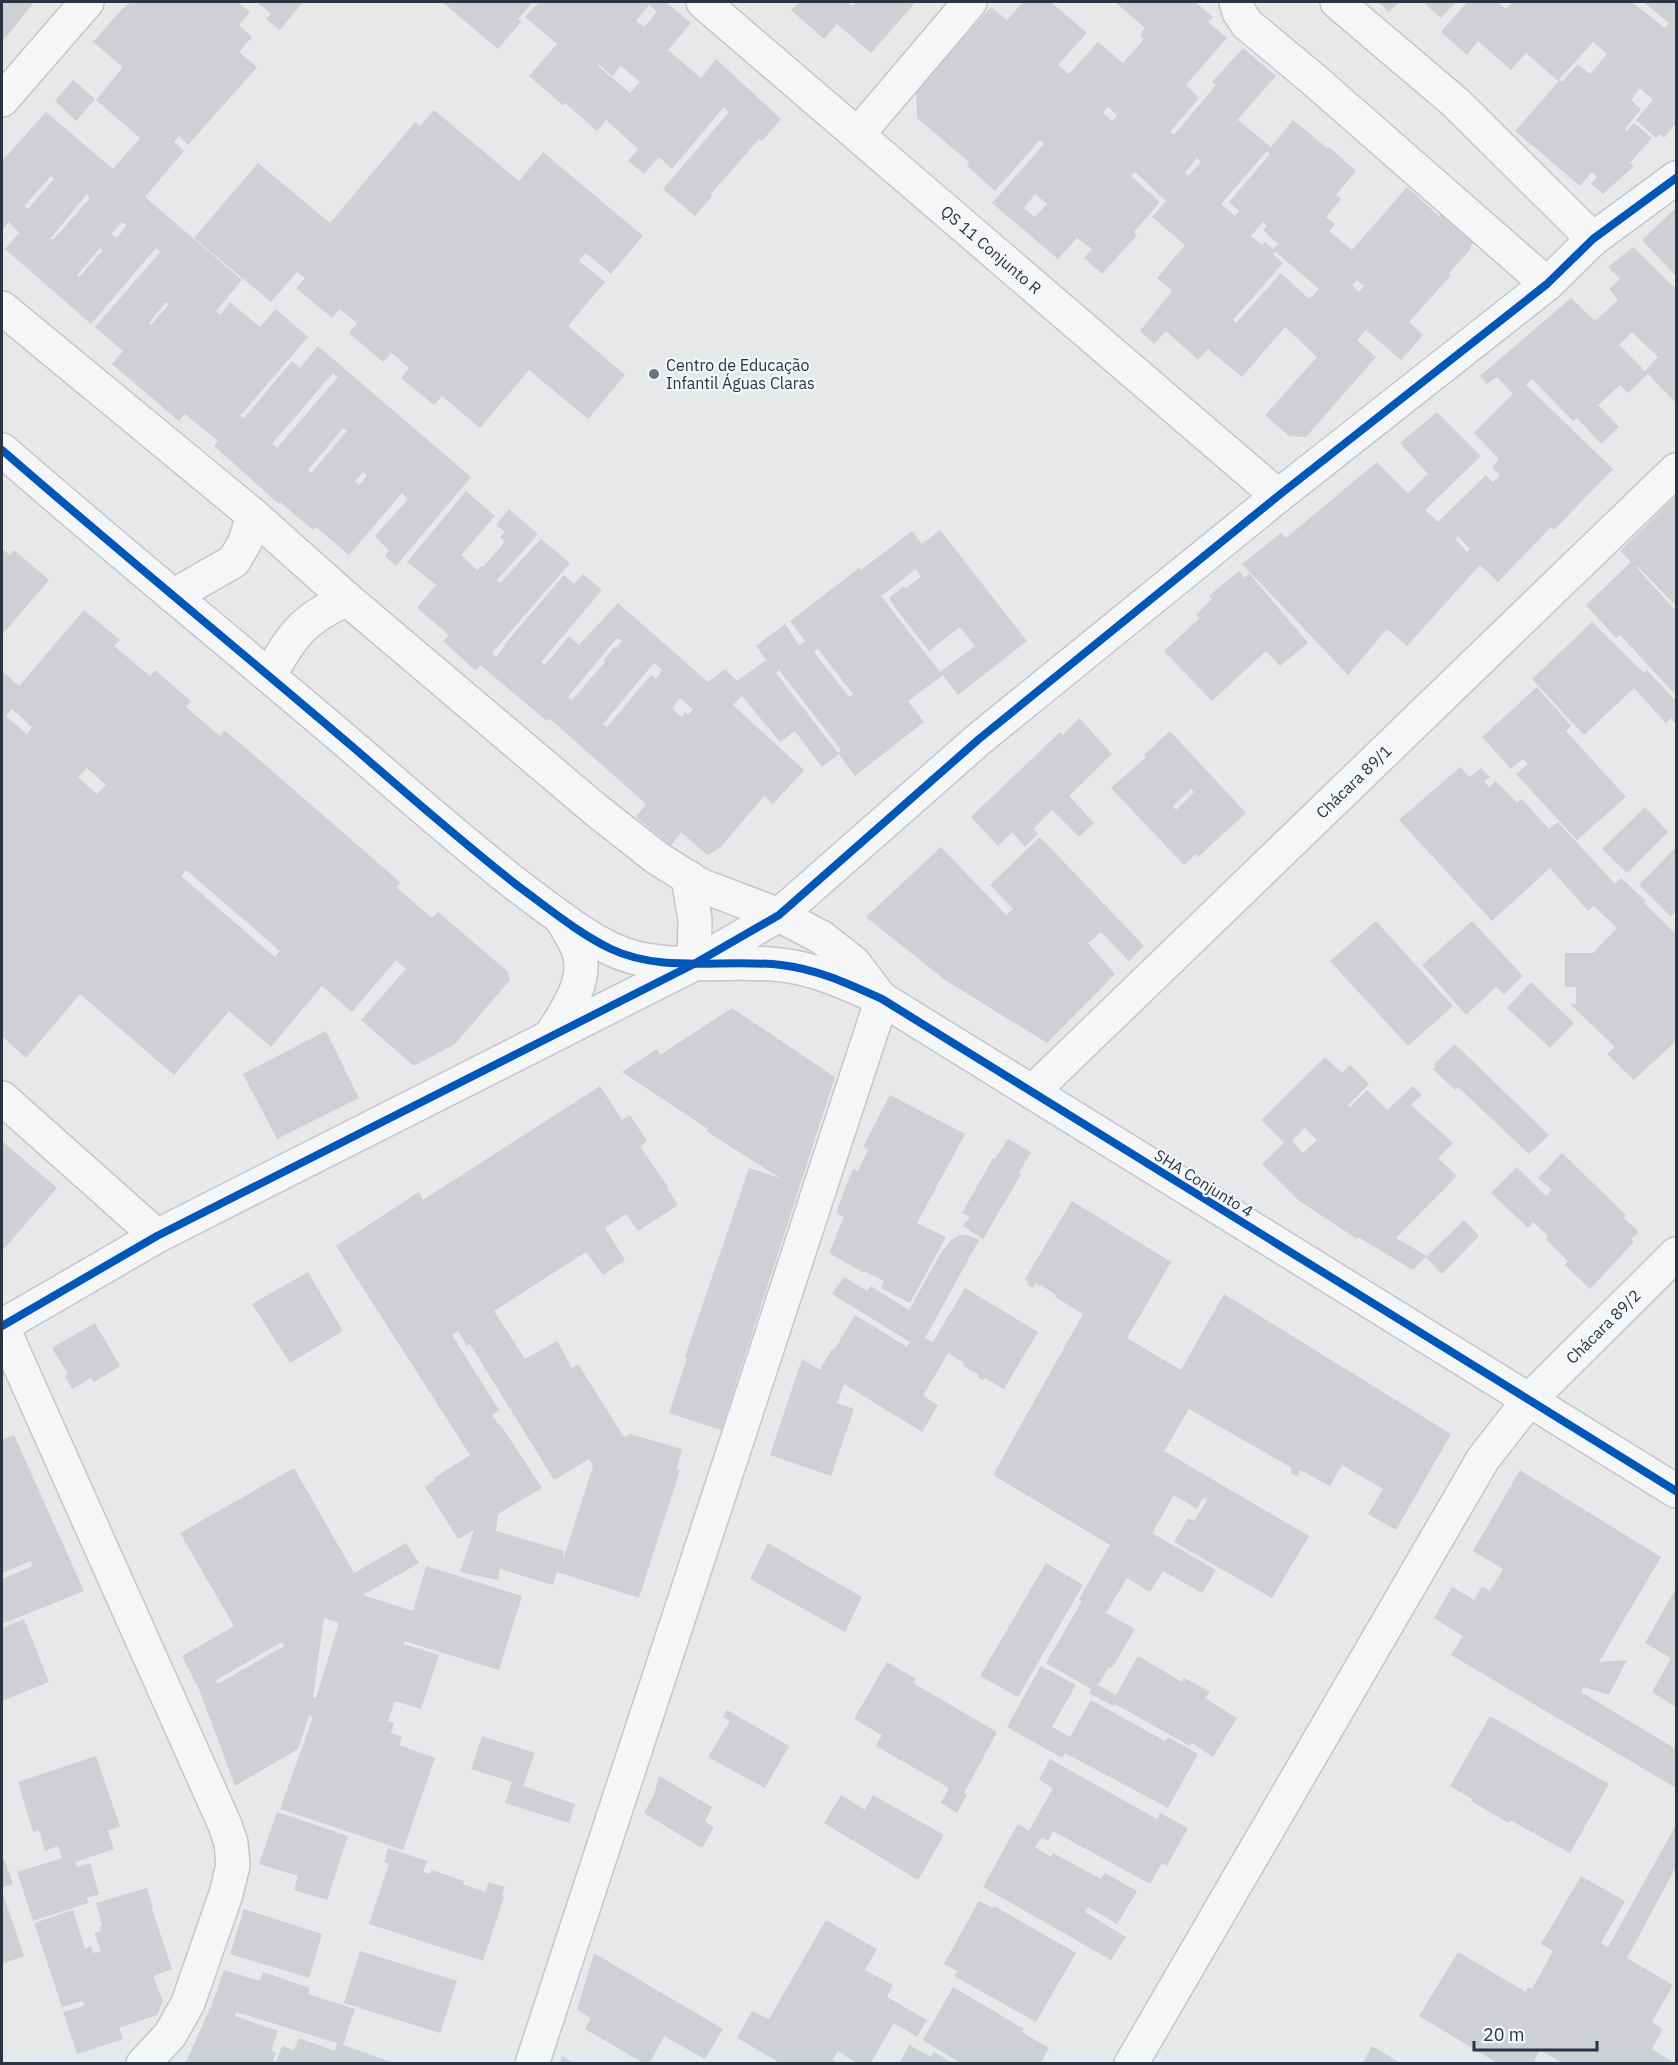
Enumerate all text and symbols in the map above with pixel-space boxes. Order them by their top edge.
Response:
street label: QS 11 Conjunto R [937,201,1046,298]
place label: Centro de Educação Infantil Águas Claras [666,355,815,393]
marker: Centro de Educação Infantil Águas Claras [647,367,661,381]
street label: Chácara 89/1 [1312,740,1395,822]
street label: SHA Conjunto 4 [1151,1145,1257,1221]
street label: Chácara 89/2 [1561,1285,1645,1368]
scale bar [1474,2014,1597,2052]
text: 20 m [1483,2023,1525,2046]

